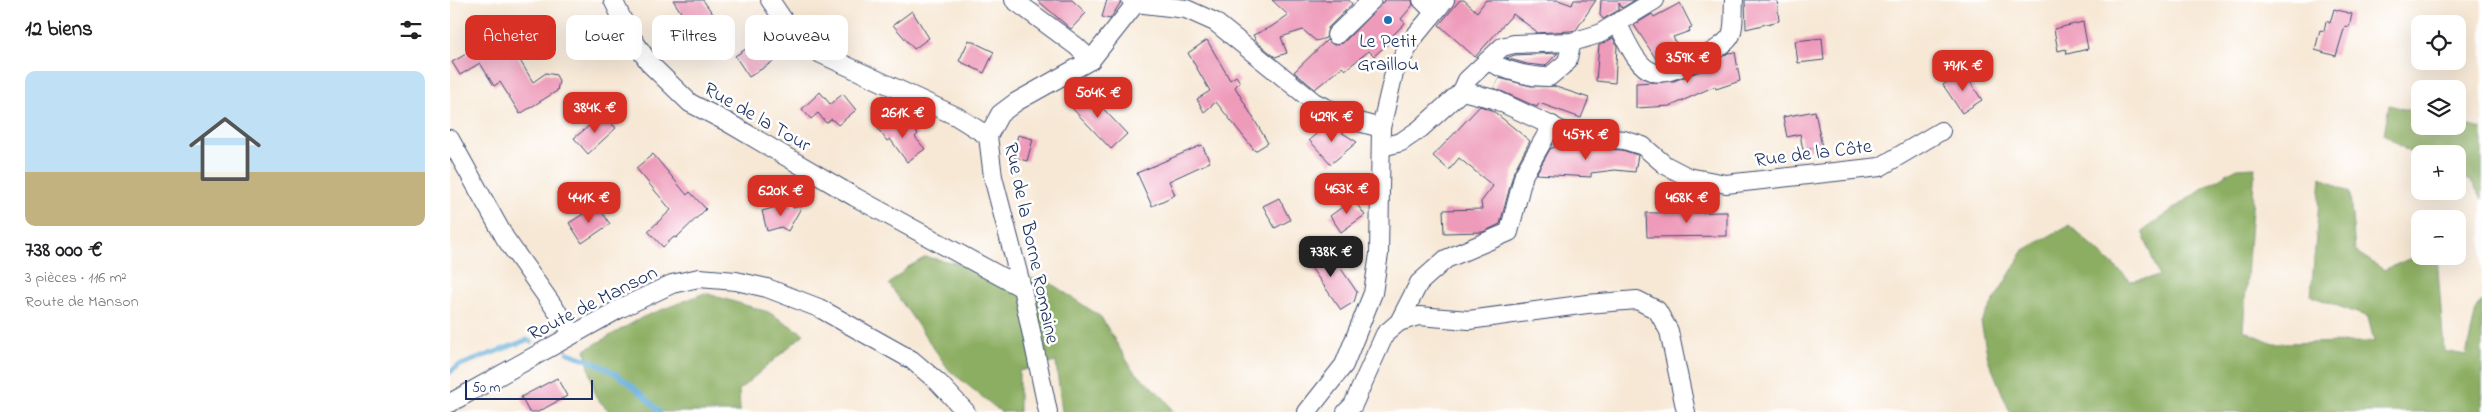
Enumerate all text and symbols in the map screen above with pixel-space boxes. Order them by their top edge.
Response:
marker: Le Petit Graillou [1382,14,1394,26]
text: 12 biens [25,15,93,45]
chip: Acheter [465,15,556,60]
chip: Louer [566,15,642,60]
chip: Filtres [652,15,735,60]
chip: Nouveau [745,15,848,60]
map controls [2411,15,2466,265]
button: locate [2411,15,2466,70]
icon: filters [397,16,425,44]
place label: Le Petit Graillou [1357,28,1419,80]
pin: 359K € [1647,42,1729,84]
text: 359K € [1666,46,1710,70]
pin: 791K € [1922,49,2004,92]
text: 791K € [1943,54,1983,78]
street label: Rue de la Tour [698,76,816,161]
pin: 504K € [1057,76,1139,119]
button: layers [2411,80,2466,135]
text: 504K € [1075,81,1121,105]
pin: 384K € [554,92,636,134]
text: 384K € [574,96,616,120]
pin: 261K € [862,96,944,139]
pin: 429K € [1291,100,1373,143]
text: 261K € [882,101,925,125]
icon: home [180,104,270,194]
text: 429K € [1311,105,1353,129]
pin: 457K € [1545,119,1627,161]
text: 457K € [1563,123,1609,147]
street label: Rue de la Côte [1753,133,1874,176]
street label: Rue de la Borne Romaine [995,140,1066,347]
button: + [2411,145,2466,200]
pin: 463K € [1306,172,1388,215]
pin: 620K € [740,174,822,217]
text: 463K € [1325,177,1369,201]
text: 620K € [759,179,803,203]
pin: 441K € [548,182,630,224]
pin: 468K € [1646,182,1728,224]
text: 441K € [568,186,610,210]
text: 468K € [1666,186,1708,210]
button: − [2411,210,2466,265]
text: 738 000 € [25,236,103,266]
pin: 738K € [1290,236,1372,278]
text: 738K € [1310,240,1352,264]
street label: Route de Manson [523,259,663,349]
text: 3 pièces · 116 m² [25,266,127,290]
text: Route de Manson [25,290,139,314]
scale bar [465,377,592,400]
text: 50 m [472,378,500,399]

